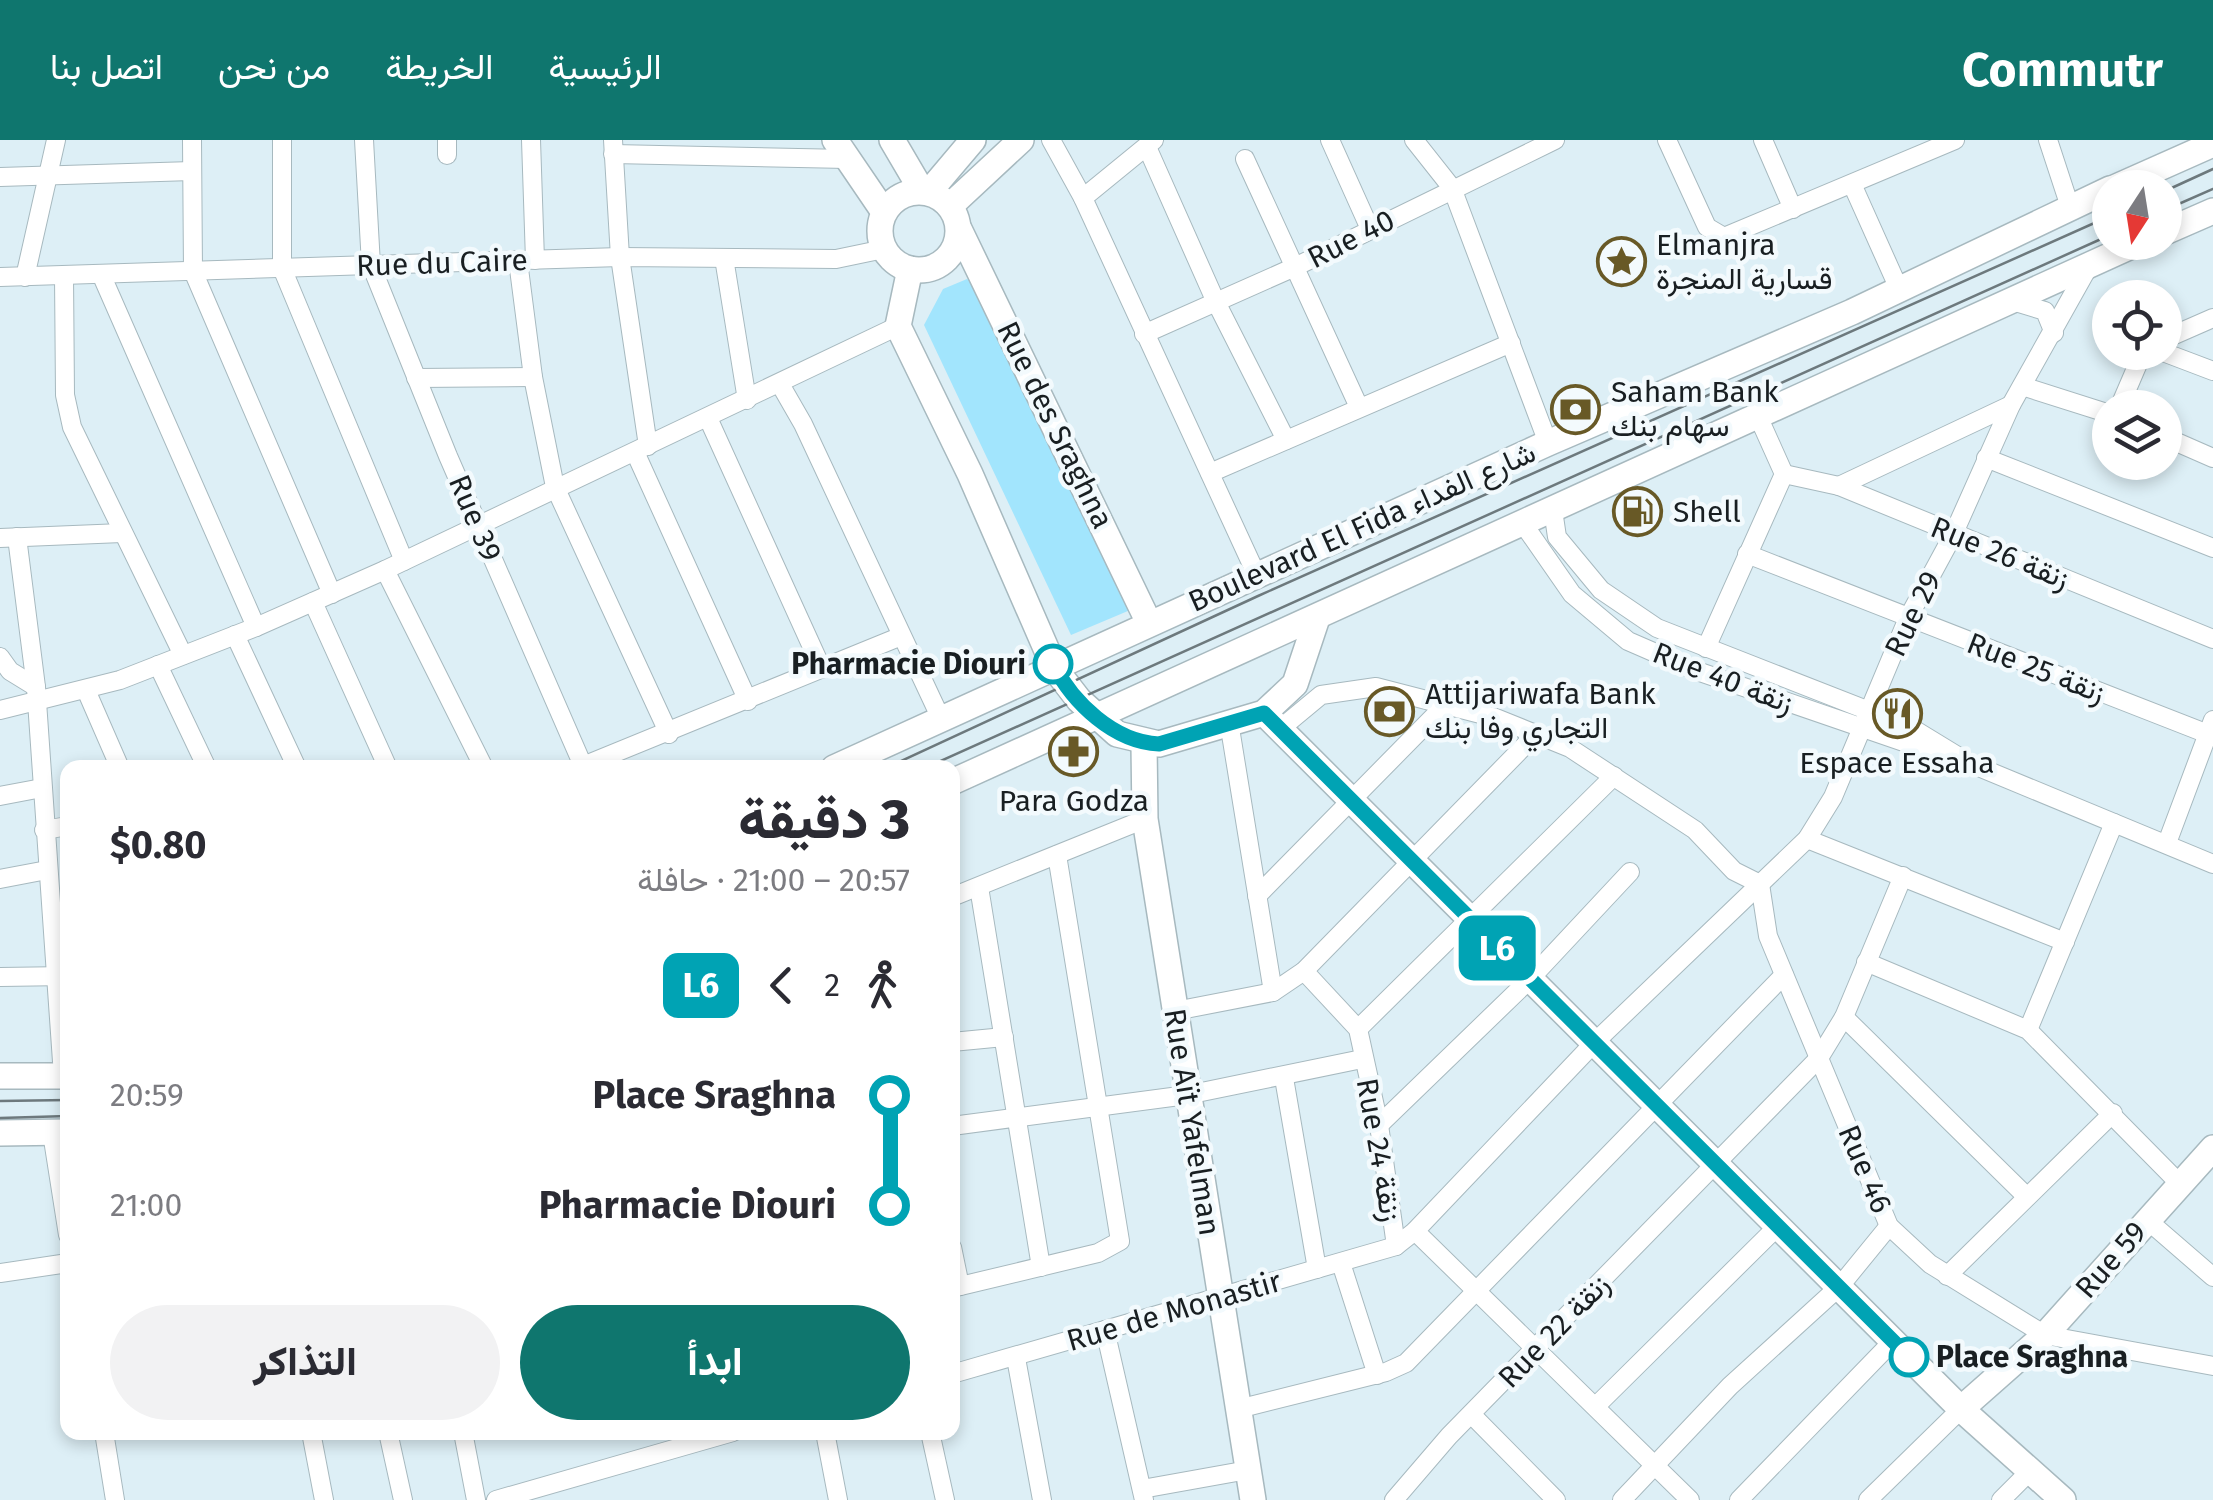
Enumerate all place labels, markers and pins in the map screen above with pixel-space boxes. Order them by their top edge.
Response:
place label: Elmanjra قسارية المنجرة [1656,227,1833,297]
place icon: Elmanjra قسارية المنجرة [1595,236,1647,288]
place label: Saham Bank سهام بنك [1611,374,1779,445]
bank icon: Saham Bank سهام بنك [1550,383,1602,435]
fuel station icon: Shell [1612,486,1664,538]
place label: Shell [1673,494,1741,530]
marker: Pharmacie Diouri [1034,645,1072,683]
place label: Pharmacie Diouri [791,646,1026,682]
place label: Attijariwafa Bank التجاري وفا بنك [1425,676,1656,752]
bank icon: Attijariwafa Bank التجاري وفا بنك [1364,685,1416,737]
restaurant icon: Espace Essaha [1871,688,1923,740]
pharmacy icon: Para Godza [1048,726,1100,778]
place label: Espace Essaha [1799,745,1995,781]
place label: Para Godza [999,783,1149,819]
marker: Place Sraghna [1890,1338,1928,1376]
place label: Place Sraghna [1936,1339,2128,1375]

